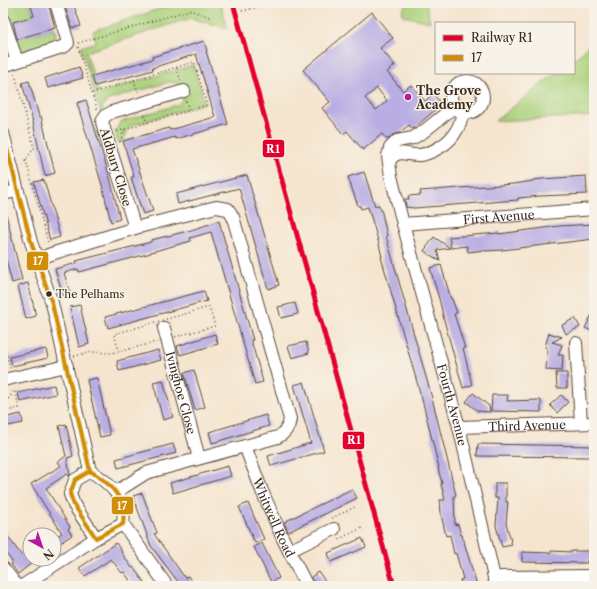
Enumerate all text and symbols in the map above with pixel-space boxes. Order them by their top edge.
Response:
legend [435,22,575,74]
text: Railway R1 [471,30,533,45]
text: 17 [471,50,482,65]
place label: The Grove Academy [415,83,481,112]
marker: The Grove Academy [403,92,413,102]
street label: Aldbury Close [97,125,135,208]
line badge: R1 [262,139,285,158]
text: R1 [266,142,280,156]
street label: First Avenue [463,206,535,227]
line badge: 17 [26,251,49,271]
text: 17 [33,254,44,268]
place label: The Pelhams [56,287,125,301]
marker: The Pelhams [44,289,54,299]
street label: Ivinghoe Close [163,350,200,436]
street label: Fourth Avenue [434,362,471,447]
street label: Third Avenue [488,416,566,434]
line badge: R1 [342,431,365,450]
text: R1 [347,433,361,447]
street label: Whitwell Road [250,475,299,560]
line badge: 17 [111,496,134,515]
text: 17 [117,499,128,513]
north arrow [22,527,62,567]
text: N [40,546,57,563]

